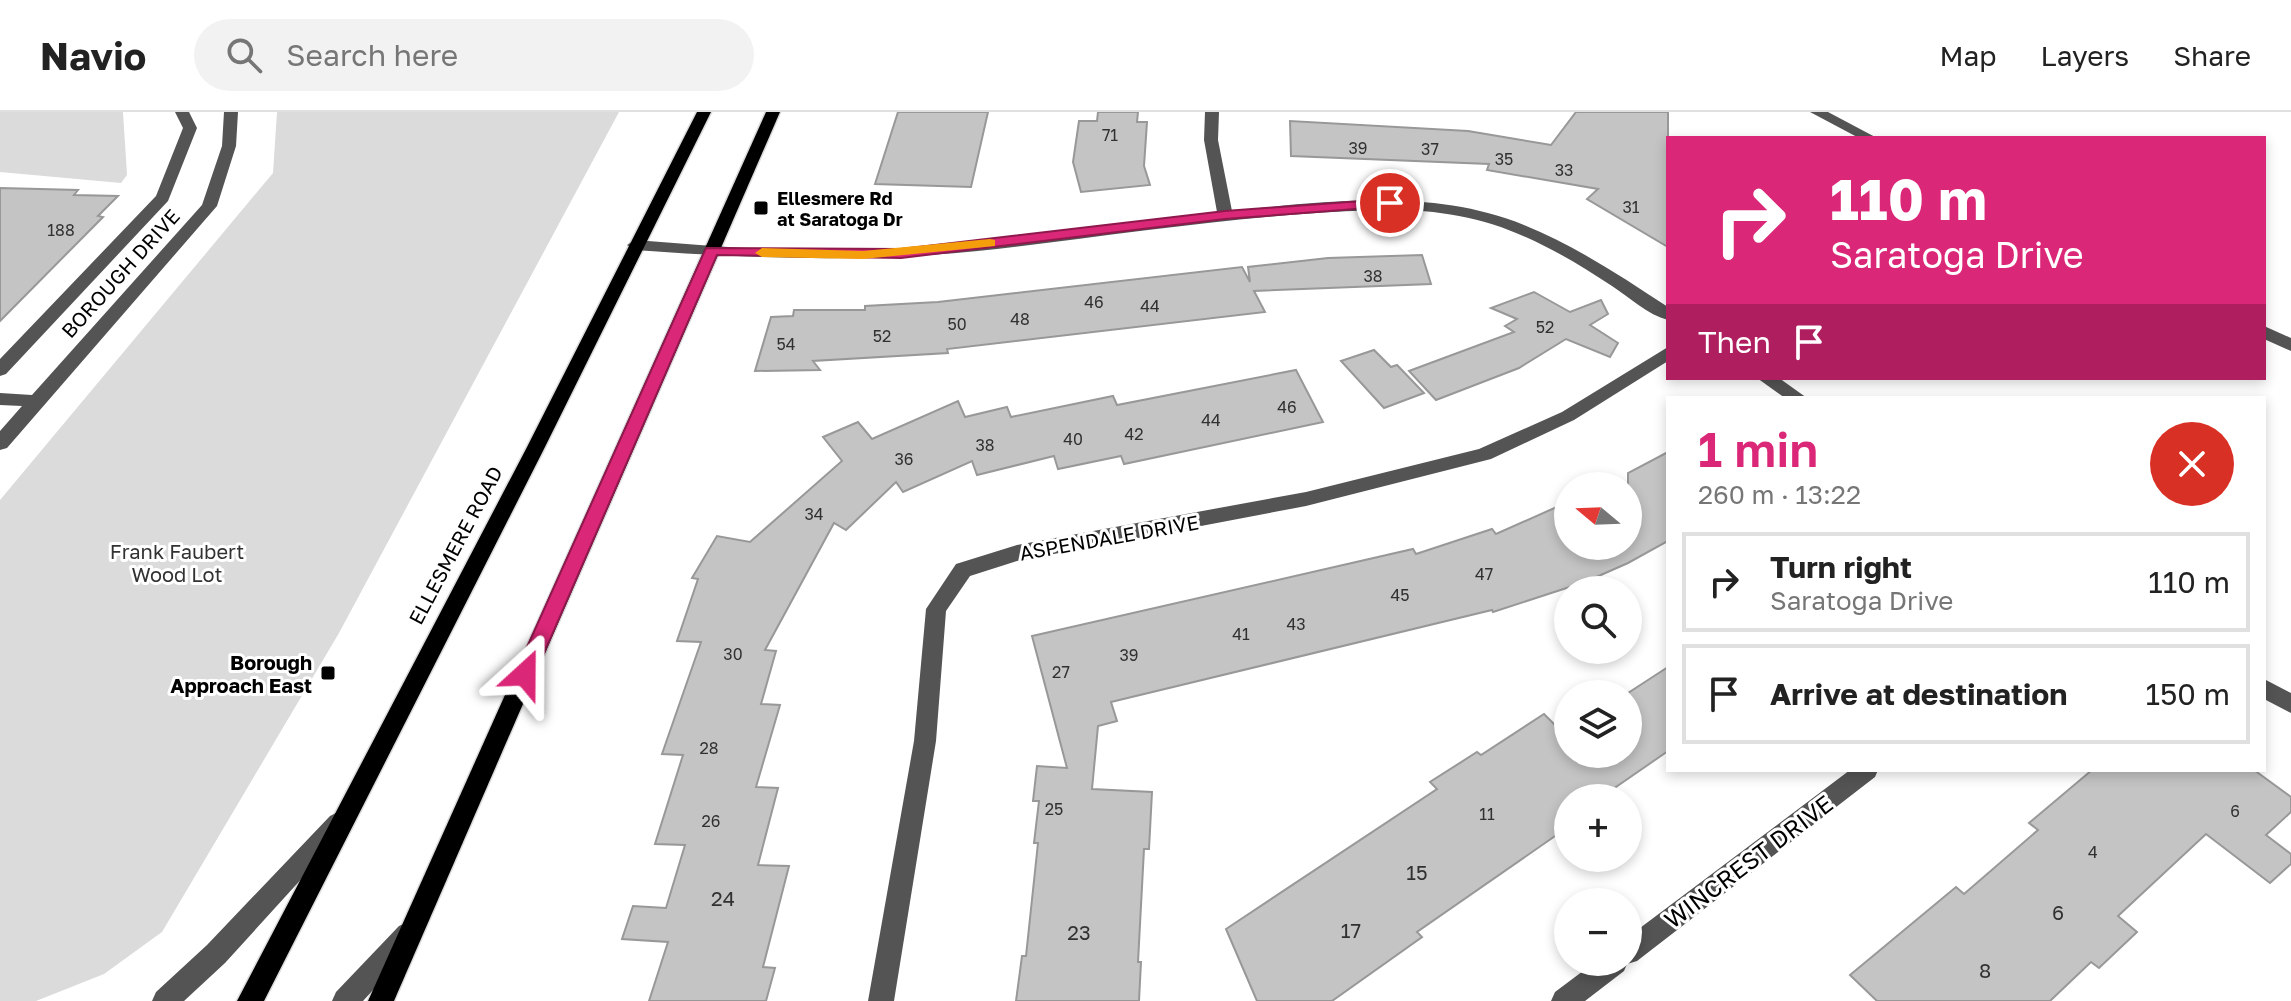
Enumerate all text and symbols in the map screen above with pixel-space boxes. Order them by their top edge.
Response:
search box [194,19,754,91]
text: Navio [40,33,146,78]
icon: search [222,33,266,77]
text: Search here [286,37,458,73]
text: Map [1939,39,1997,72]
text: Layers [2041,39,2129,72]
text: Share [2173,39,2251,72]
house number: 71 [1102,125,1118,145]
house number: 39 [1348,138,1368,158]
house number: 37 [1421,139,1439,159]
house number: 35 [1495,149,1513,169]
house number: 33 [1555,160,1573,180]
text: 110 m [1830,165,1987,232]
icon: right [1698,168,1802,272]
pin [1356,169,1424,237]
icon: arrive [1368,181,1412,225]
place label: Ellesmere Rd at Saratoga Dr [777,187,903,230]
house number: 31 [1622,197,1640,217]
marker: Ellesmere Rd at Saratoga Dr [752,199,770,217]
street label: BOROUGH DRIVE [56,204,184,342]
house number: 188 [47,220,75,240]
text: Saratoga Drive [1830,233,2084,276]
house number: 38 [1363,266,1383,286]
house number: 46 [1084,292,1104,312]
house number: 44 [1140,296,1160,316]
house number: 48 [1010,309,1030,329]
house number: 50 [947,314,967,334]
house number: 52 [1536,317,1554,337]
icon: arrive [1787,320,1831,364]
text: Then [1698,324,1771,360]
house number: 52 [873,326,891,346]
house number: 54 [776,334,796,354]
house number: 46 [1277,397,1297,417]
house number: 44 [1201,410,1221,430]
text: 1 min [1698,420,1818,478]
button: close [2150,422,2234,506]
house number: 42 [1124,424,1144,444]
house number: 40 [1063,429,1083,449]
house number: 38 [975,435,995,455]
house number: 36 [894,449,914,469]
street label: ELLESMERE ROAD [403,462,507,628]
north arrow [1554,472,1642,560]
map controls [1554,472,1642,976]
text: 260 m · 13:22 [1698,479,1861,510]
house number: 34 [804,504,824,524]
street label: ASPENDALE DRIVE [1017,509,1201,565]
park label: Frank Faubert Wood Lot [110,539,244,586]
text: Turn right [1770,549,1912,585]
icon: right [1702,560,1746,604]
house number: 47 [1475,564,1493,584]
text: 110 m [2148,564,2230,600]
button: search [1554,576,1642,664]
house number: 45 [1390,585,1410,605]
text: Saratoga Drive [1770,585,1953,616]
house number: 43 [1286,614,1306,634]
house number: 41 [1232,624,1250,644]
position arrow [483,632,567,716]
house number: 30 [723,644,743,664]
house number: 39 [1119,645,1139,665]
place label: Borough Approach East [170,650,312,697]
house number: 27 [1052,662,1070,682]
marker: Borough Approach East [319,664,337,682]
icon: arrive [1702,672,1746,716]
text: Arrive at destination [1770,676,2067,712]
text: 150 m [2145,676,2230,712]
button: layers [1554,680,1642,768]
house number: 28 [699,738,719,758]
button: + [1554,784,1642,872]
street label: WINCREST DRIVE [1658,788,1838,934]
house number: 25 [1045,799,1063,819]
house number: 6 [2230,801,2240,821]
house number: 11 [1479,804,1495,824]
house number: 26 [702,811,720,831]
house number: 4 [2088,842,2098,862]
house number: 15 [1406,860,1428,884]
house number: 24 [711,886,735,910]
button: − [1554,888,1642,976]
house number: 6 [2052,900,2064,924]
house number: 17 [1341,918,1361,942]
house number: 23 [1067,920,1091,944]
house number: 8 [1979,958,1991,982]

